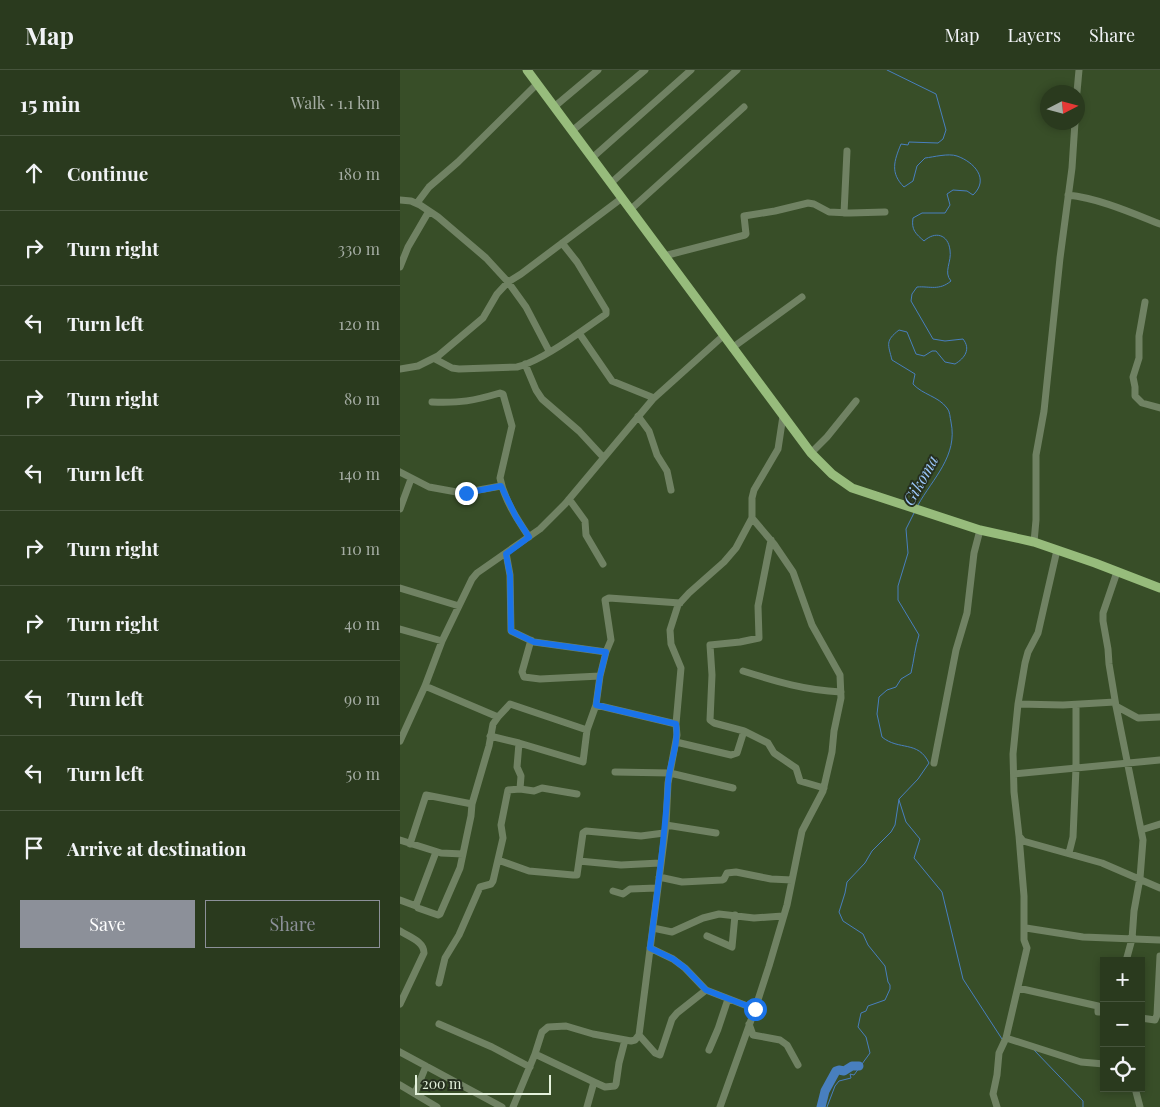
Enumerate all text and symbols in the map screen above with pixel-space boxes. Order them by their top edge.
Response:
text: Map [25,19,74,51]
text: Map [944,23,979,47]
text: Layers [1007,23,1061,47]
text: Share [1089,23,1135,47]
north arrow [1040,85,1085,130]
text: 15 min [20,89,81,117]
text: Walk · 1.1 km [291,92,380,113]
icon: ahead [20,159,48,187]
text: Continue [67,160,148,186]
text: 180 m [338,163,380,184]
icon: right [20,234,48,262]
text: Turn right [67,235,159,261]
text: 330 m [338,238,380,259]
icon: left [20,309,48,337]
text: Turn left [67,310,144,336]
text: 120 m [339,313,380,334]
icon: right [20,384,48,412]
text: Turn right [67,385,159,411]
text: 80 m [344,388,380,409]
water label: Gikoma [898,451,942,509]
icon: left [20,459,48,487]
text: Turn left [67,460,144,486]
text: 140 m [338,463,380,484]
route end [455,482,478,505]
icon: right [20,534,48,562]
text: Turn right [67,535,159,561]
text: 110 m [340,538,380,559]
icon: right [20,609,48,637]
text: Turn right [67,610,159,636]
text: 40 m [344,613,380,634]
icon: left [20,684,48,712]
text: Turn left [67,685,144,711]
text: 90 m [344,688,380,709]
icon: left [20,759,48,787]
text: Turn left [67,760,144,786]
text: 50 m [346,763,380,784]
icon: arrive [20,834,48,862]
text: Arrive at destination [67,835,247,861]
button: Save [20,900,195,948]
button: Share [205,900,380,948]
map controls [1100,957,1145,1092]
button: + [1100,957,1145,1002]
route start [744,998,767,1021]
button: − [1100,1002,1145,1047]
button: locate [1100,1047,1145,1092]
scale bar [415,1072,551,1095]
text: 200 m [422,1074,461,1093]

